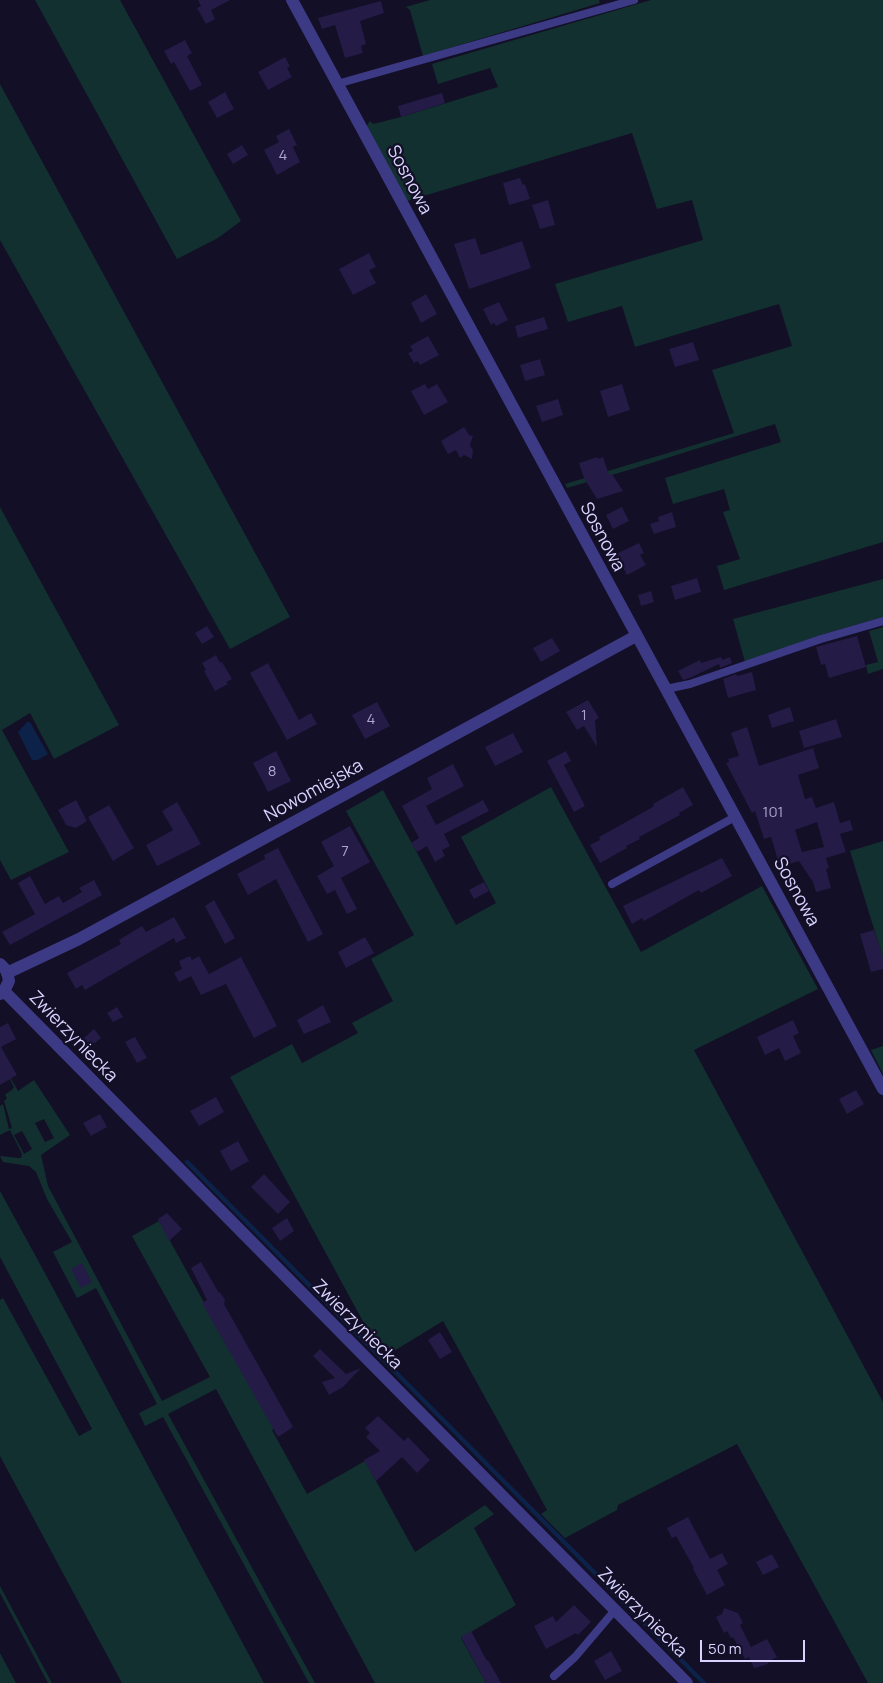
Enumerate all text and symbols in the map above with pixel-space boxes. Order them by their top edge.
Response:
street label: Sosnowa [382,142,436,218]
house number: 4 [279,147,287,165]
street label: Sosnowa [575,499,629,575]
house number: 1 [581,707,587,725]
house number: 4 [367,711,375,729]
street label: Nowomiejska [261,755,367,827]
house number: 8 [268,763,276,781]
house number: 101 [763,804,783,822]
house number: 7 [341,843,349,861]
street label: Sosnowa [768,854,824,930]
street label: Zwierzyniecka [24,987,122,1087]
street label: Zwierzyniecka [308,1276,406,1374]
street label: Zwierzyniecka [593,1564,691,1662]
scale bar [703,1630,808,1662]
text: 50 m [708,1638,742,1659]

